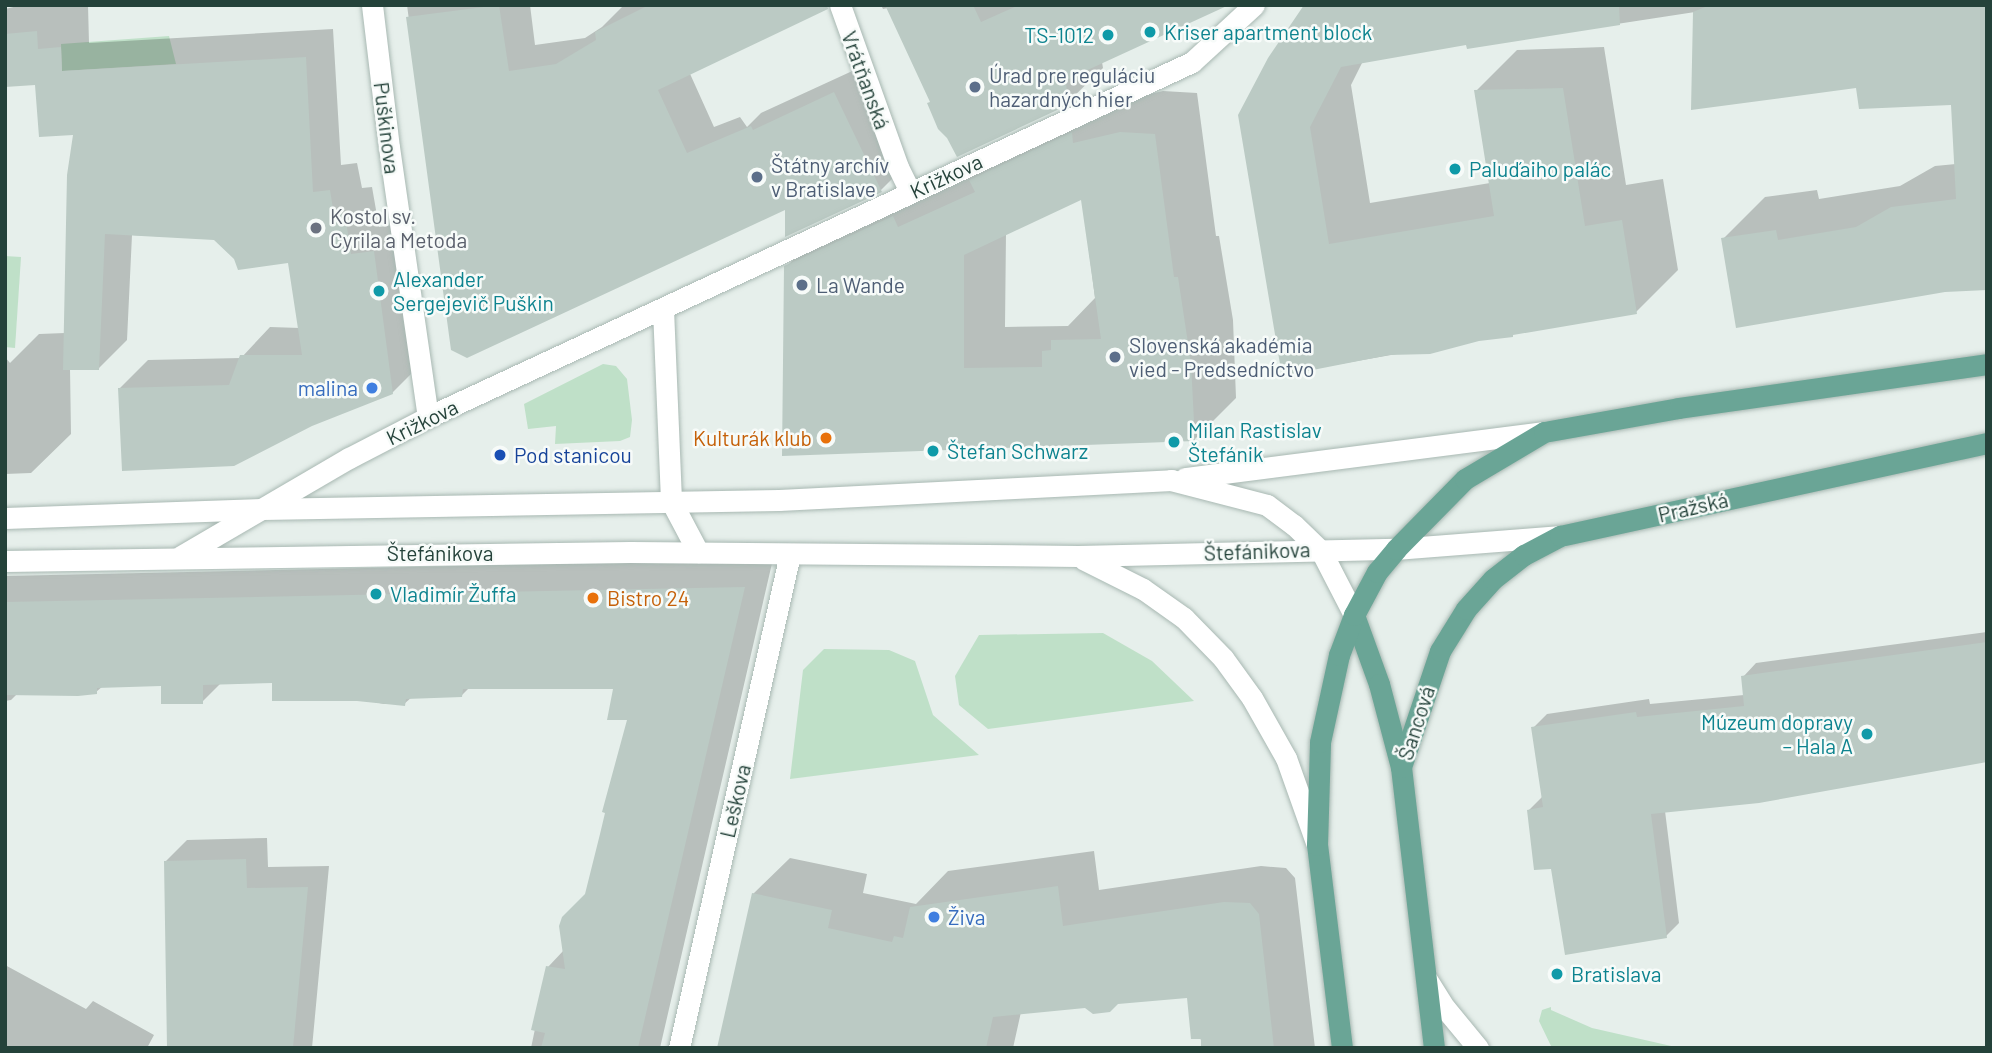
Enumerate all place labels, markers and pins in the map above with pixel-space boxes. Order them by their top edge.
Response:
place label: Kriser apartment block [1164,19,1372,45]
place label: TS-1012 [1024,22,1094,48]
marker: Kriser apartment block [1142,24,1158,40]
marker: TS-1012 [1100,27,1116,43]
place label: Úrad pre reguláciu hazardných hier [989,62,1155,112]
marker: Úrad pre reguláciu hazardných hier [967,79,983,95]
place label: Štátny archív v Bratislave [771,152,889,202]
place label: Paluďaiho palác [1469,156,1611,182]
marker: Paluďaiho palác [1447,161,1463,177]
marker: Štátny archív v Bratislave [749,169,765,185]
place label: Kostol sv. Cyrila a Metoda [330,203,467,253]
marker: Kostol sv. Cyrila a Metoda [308,220,324,236]
place label: Alexander Sergejevič Puškin [393,266,554,316]
place label: La Wande [816,272,905,298]
marker: La Wande [794,277,810,293]
marker: Alexander Sergejevič Puškin [371,283,387,299]
place label: Slovenská akadémia vied - Predsedníctvo [1129,332,1314,382]
marker: Slovenská akadémia vied - Predsedníctvo [1107,349,1123,365]
place label: malina [298,375,358,401]
marker: malina [364,380,380,396]
place label: Milan Rastislav Štefánik [1188,417,1322,467]
place label: Kulturák klub [693,425,812,451]
marker: Kulturák klub [818,430,834,446]
marker: Milan Rastislav Štefánik [1166,434,1182,450]
place label: Štefan Schwarz [947,438,1088,464]
place label: Pod stanicou [514,442,632,468]
marker: Štefan Schwarz [925,443,941,459]
marker: Pod stanicou [492,447,508,463]
place label: Vladimír Žuffa [390,581,517,607]
place label: Bistro 24 [607,585,689,611]
marker: Vladimír Žuffa [368,586,384,602]
marker: Bistro 24 [585,590,601,606]
place label: Múzeum dopravy – Hala A [1701,709,1853,759]
marker: Múzeum dopravy – Hala A [1859,726,1875,742]
place label: Živa [948,904,985,930]
marker: Živa [926,909,942,925]
place label: Bratislava [1571,961,1661,987]
marker: Bratislava [1549,966,1565,982]

